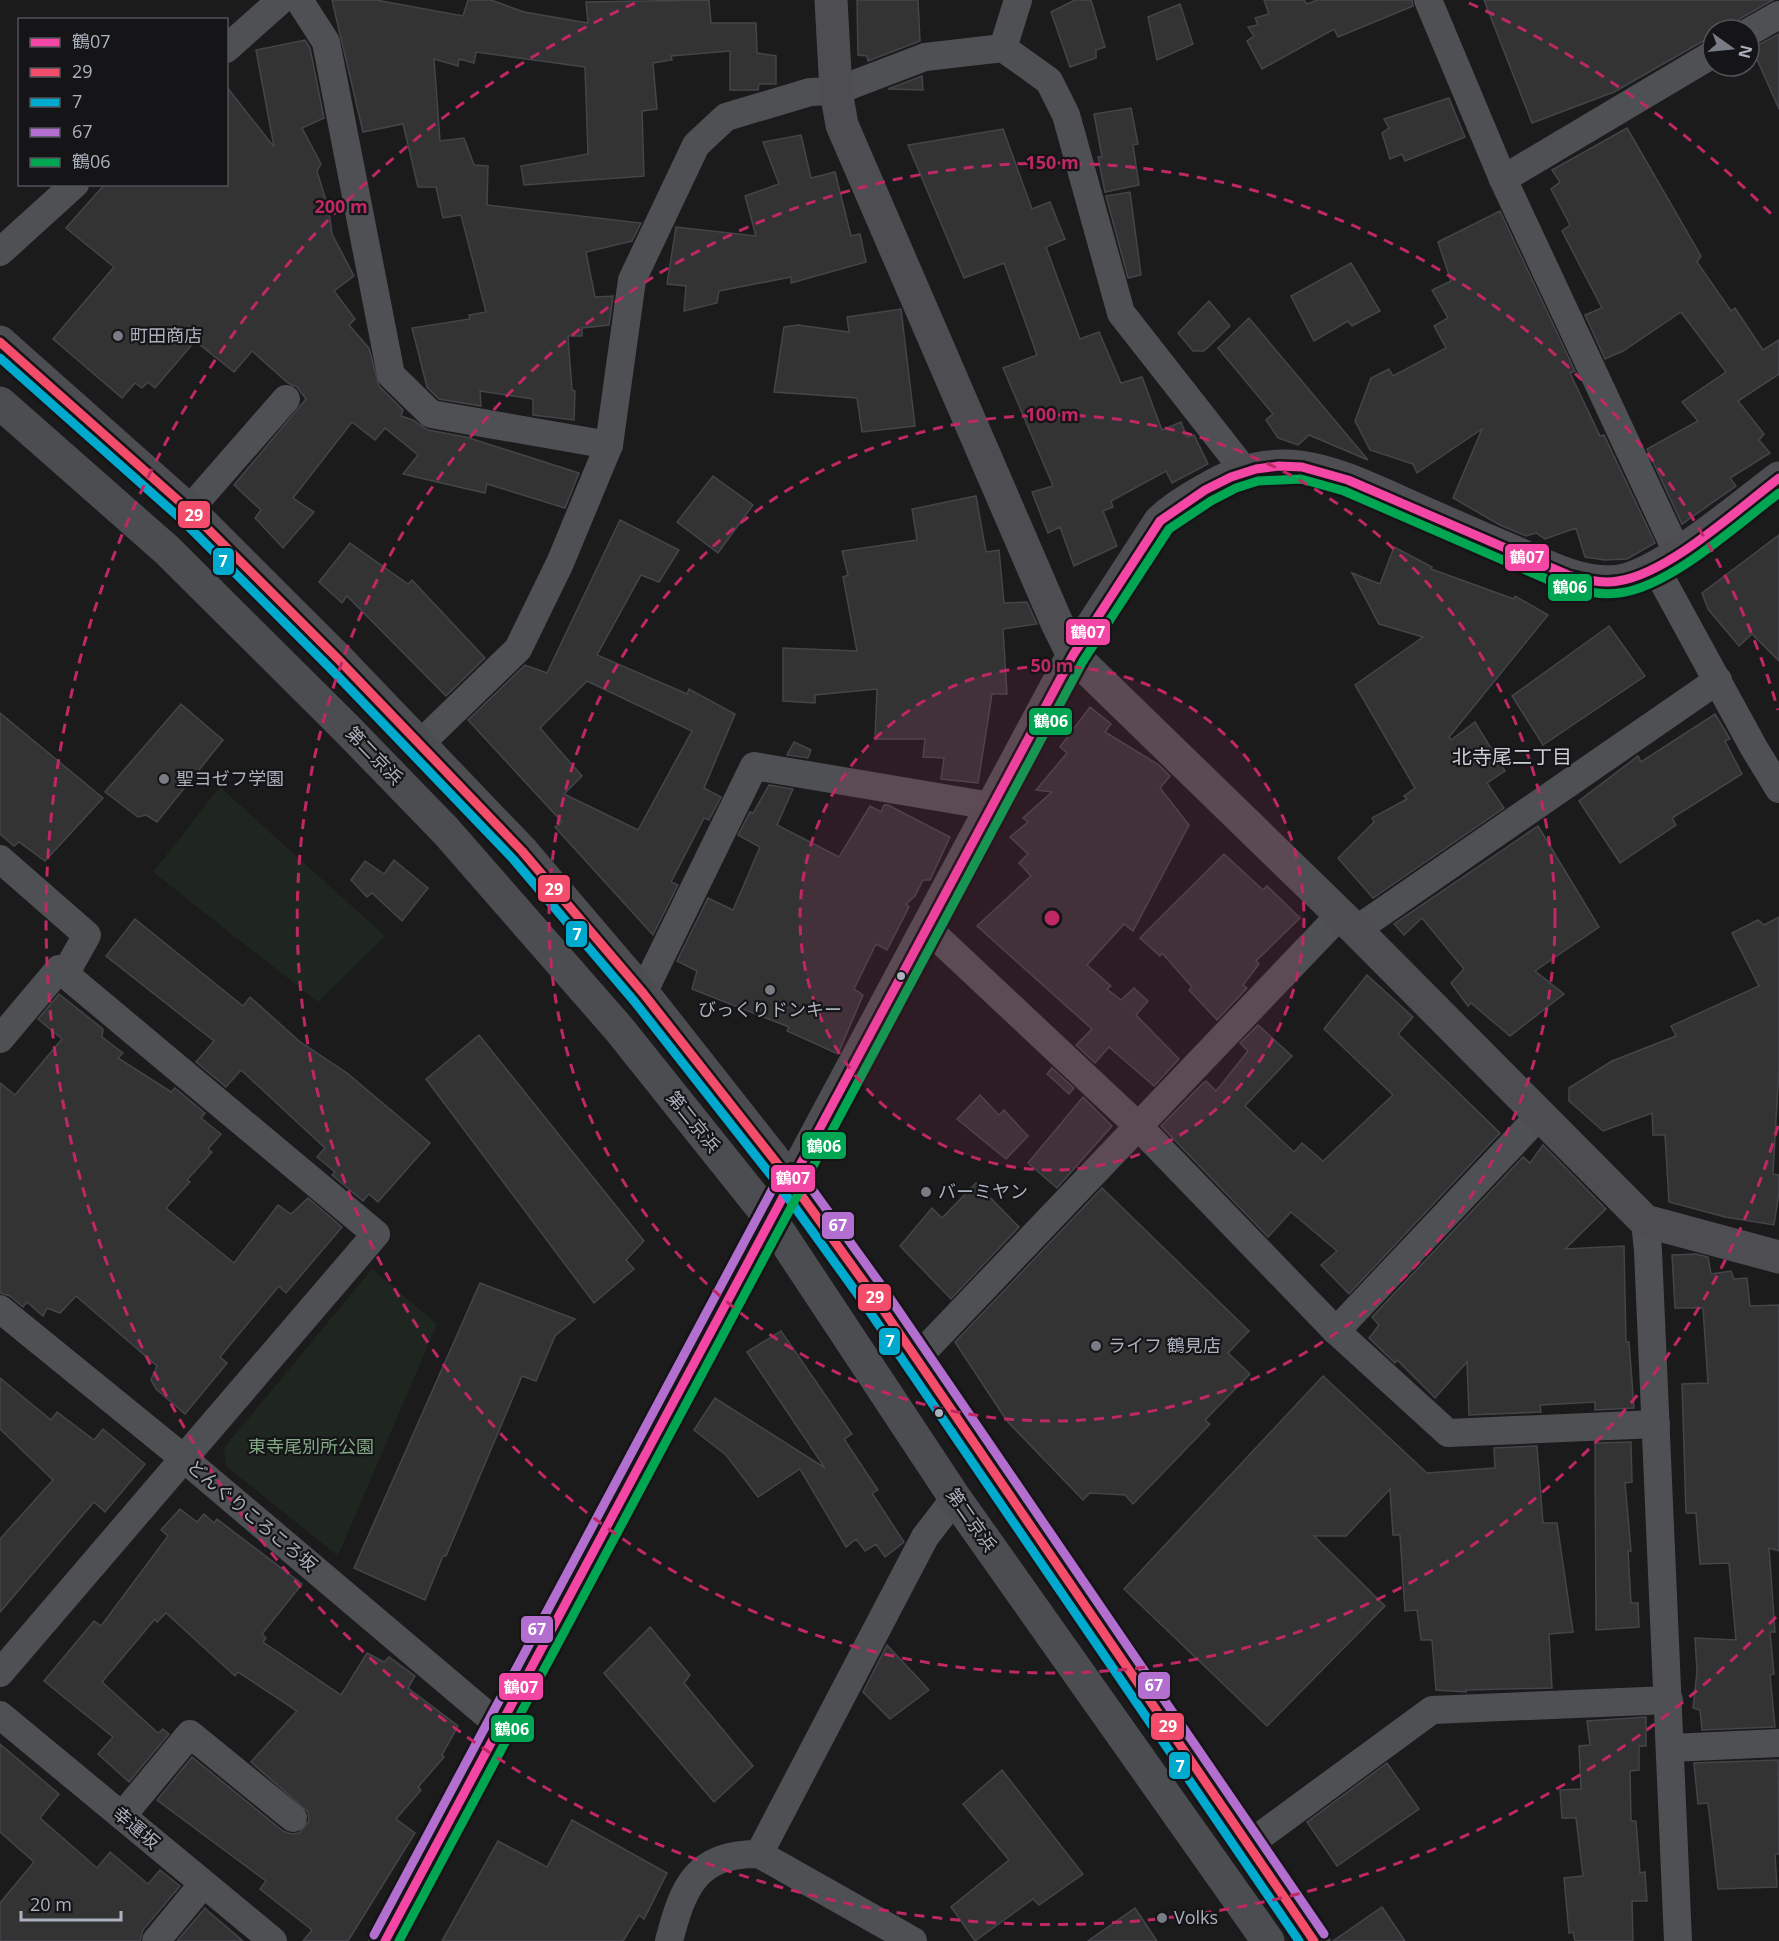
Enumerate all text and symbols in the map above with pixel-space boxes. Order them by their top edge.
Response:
legend [18,18,228,186]
north arrow [1701,18,1761,78]
text: 鶴07 [72,29,111,53]
text: N [1733,43,1758,61]
text: 29 [72,59,93,83]
text: 7 [72,89,82,113]
text: 67 [72,119,93,143]
text: 鶴06 [72,149,111,173]
text: 150 m [1025,150,1079,174]
text: 200 m [314,194,368,218]
place label: 町田商店 [130,323,202,347]
marker: 町田商店 [111,329,125,343]
text: 100 m [1025,402,1079,426]
line badge: 29 [177,500,211,529]
text: 29 [185,504,203,526]
line badge: 鶴07 [1504,543,1550,572]
text: 鶴07 [1510,546,1544,568]
line badge: 7 [212,547,235,576]
text: 7 [218,550,228,572]
line badge: 鶴06 [1547,573,1593,602]
text: 鶴06 [1553,576,1587,598]
line badge: 鶴07 [1065,618,1111,646]
text: 鶴07 [1071,621,1105,643]
text: 50 m [1031,653,1073,677]
line badge: 鶴06 [1028,707,1073,736]
text: 鶴06 [1034,710,1068,732]
street label: 第二京浜 [341,721,408,790]
district label: 北寺尾二丁目 [1452,743,1572,770]
place label: 聖ヨゼフ学園 [176,766,284,790]
marker: 聖ヨゼフ学園 [157,772,171,786]
line badge: 29 [537,874,571,903]
text: 29 [545,878,563,900]
centre of rings [1042,908,1062,928]
line badge: 7 [565,920,588,948]
text: 7 [572,923,582,945]
unlabelled marker [895,970,907,982]
marker: びっくりドンキー [763,983,777,997]
place label: びっくりドンキー [698,997,842,1021]
street label: 第二京浜 [662,1086,726,1157]
line badge: 鶴06 [801,1131,847,1160]
text: 鶴06 [807,1135,841,1157]
line badge: 鶴07 [770,1164,816,1193]
text: 鶴07 [776,1167,810,1189]
place label: バーミヤン [938,1179,1028,1203]
marker: バーミヤン [919,1185,933,1199]
line badge: 67 [821,1211,855,1240]
text: 67 [829,1214,847,1236]
line badge: 29 [857,1283,892,1312]
text: 29 [866,1286,884,1308]
line badge: 7 [878,1327,901,1356]
text: 7 [885,1330,895,1352]
place label: ライフ 鶴見店 [1108,1333,1221,1357]
marker: ライフ 鶴見店 [1089,1339,1103,1353]
unlabelled marker [933,1407,945,1419]
park label: 東寺尾別所公園 [248,1434,374,1458]
street label: どんぐりころころ坂 [183,1454,322,1576]
street label: 第二京浜 [941,1483,1002,1556]
line badge: 67 [520,1615,554,1644]
text: 67 [528,1618,546,1640]
line badge: 67 [1137,1671,1171,1700]
line badge: 鶴07 [498,1672,544,1701]
text: 67 [1145,1674,1163,1696]
text: 鶴07 [504,1676,538,1698]
line badge: 29 [1150,1712,1185,1741]
line badge: 鶴06 [490,1714,535,1743]
text: 29 [1159,1715,1177,1737]
text: 鶴06 [495,1718,529,1740]
line badge: 7 [1168,1751,1191,1780]
text: 7 [1175,1755,1185,1777]
street label: 幸運坂 [108,1801,165,1854]
scale bar [21,1884,122,1922]
text: 20 m [30,1892,72,1916]
place label: Volks [1174,1905,1218,1929]
marker: Volks [1155,1911,1169,1925]

